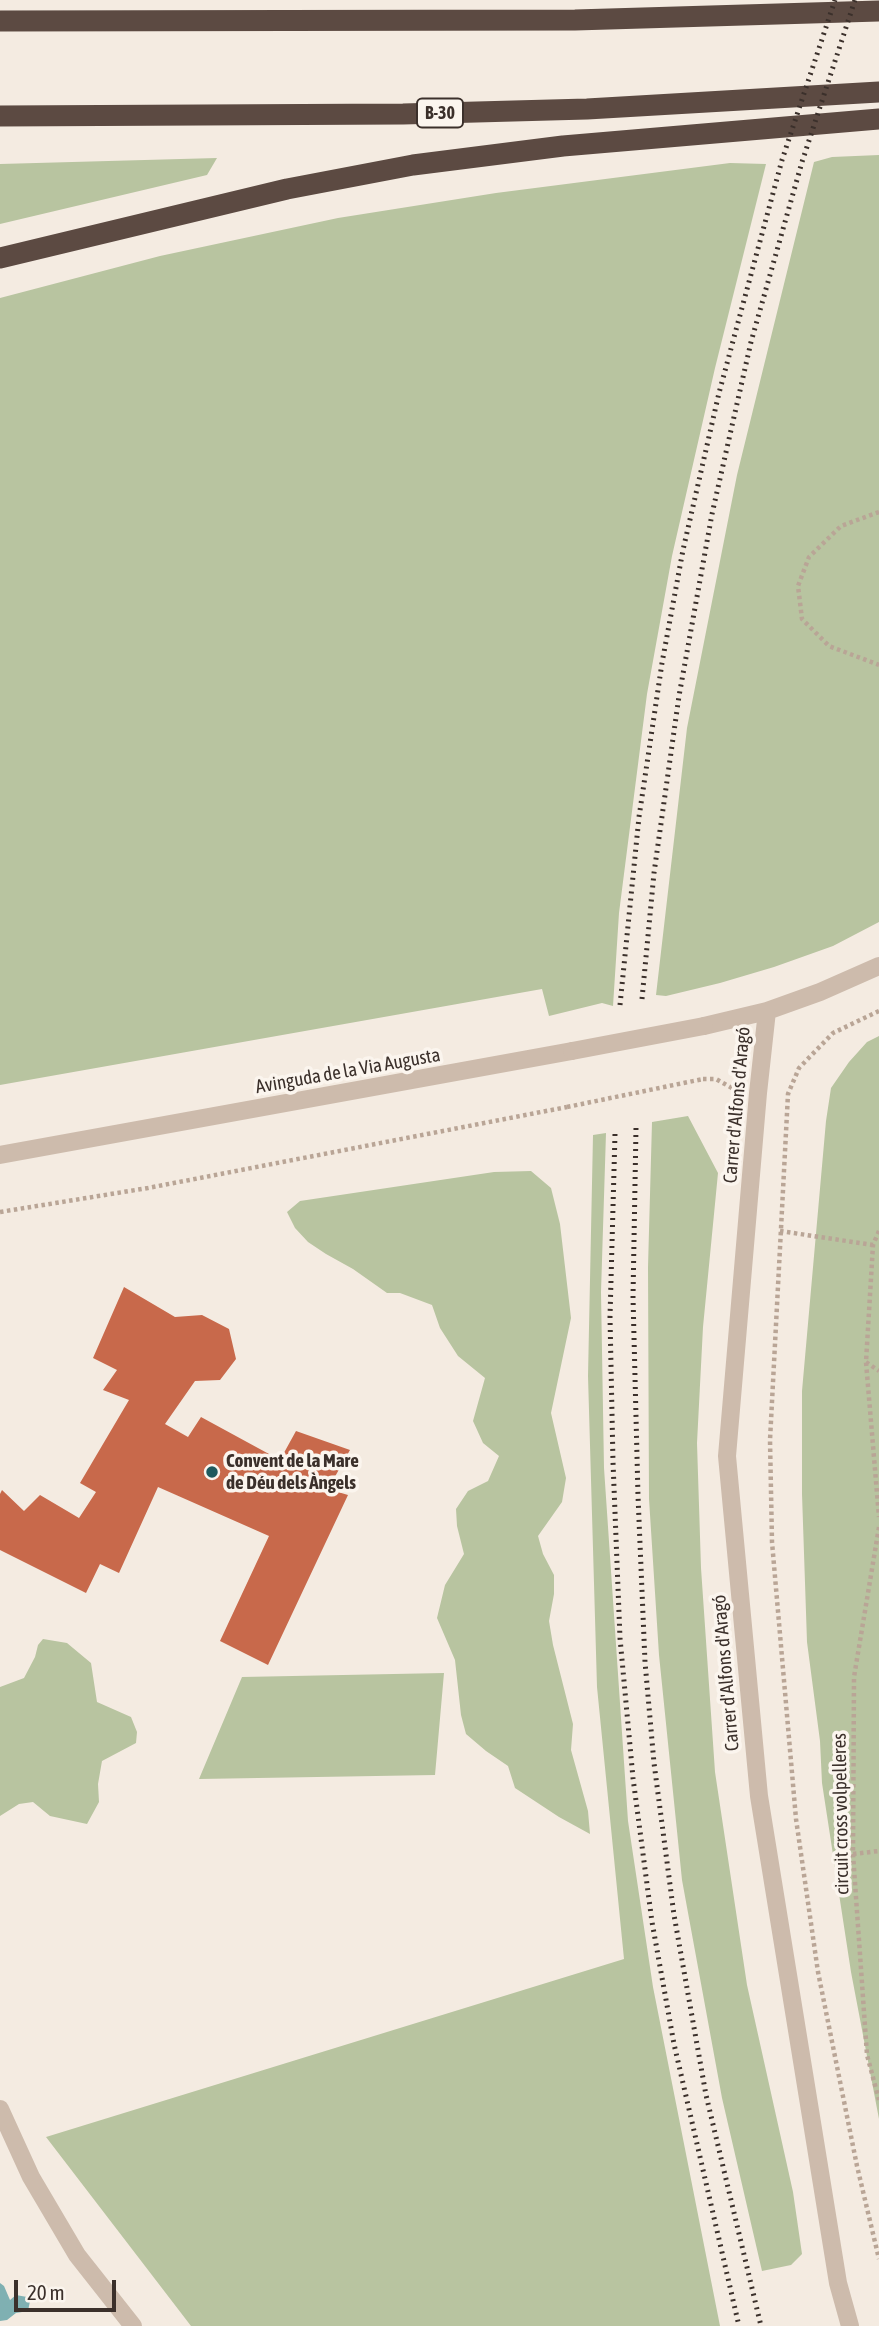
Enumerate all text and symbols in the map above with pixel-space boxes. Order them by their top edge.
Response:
road number: B-30 [417,98,463,128]
street label: Carrer d'Alfons d'Aragó [719,1026,755,1184]
street label: Avinguda de la Via Augusta [254,1044,442,1098]
place label: Convent de la Mare de Déu dels Àngels [226,1450,359,1494]
marker: Convent de la Mare de Déu dels Àngels [204,1464,220,1480]
street label: Carrer d'Alfons d'Aragó [708,1594,744,1752]
street label: circuit cross volpelleres [828,1733,854,1895]
scale bar [18,2266,119,2310]
text: 20 m [27,2280,65,2304]

